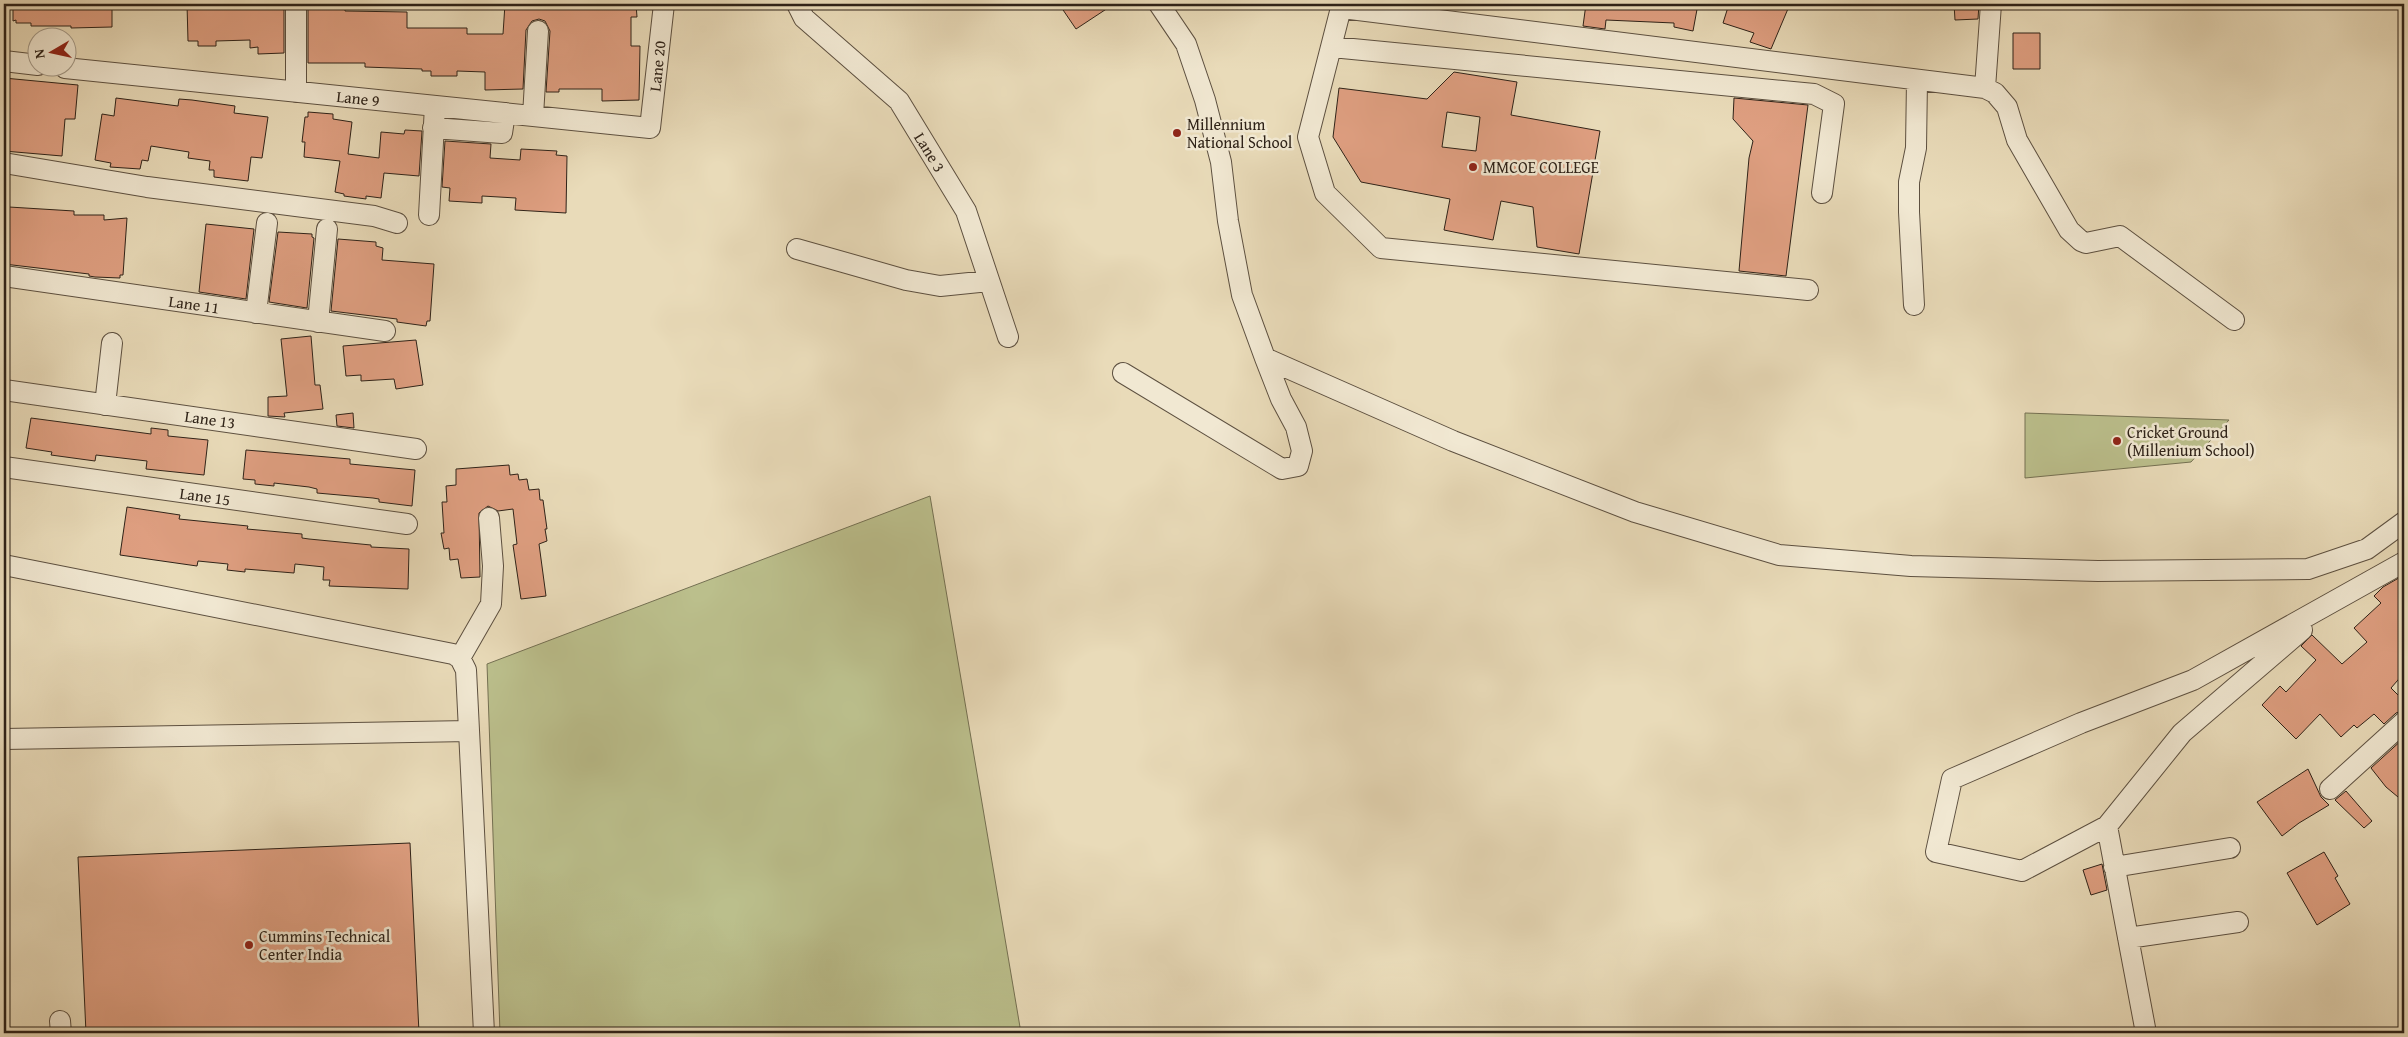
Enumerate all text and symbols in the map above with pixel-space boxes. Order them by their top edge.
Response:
north arrow [28,28,78,78]
street label: Lane 20 [642,39,672,93]
text: N [28,47,50,60]
street label: Lane 9 [335,84,381,112]
place label: Millennium National School [1187,112,1293,154]
street label: Lane 3 [908,127,952,177]
marker: Millennium National School [1171,127,1183,139]
place label: MMCOE COLLEGE [1483,155,1599,179]
marker: MMCOE COLLEGE [1467,161,1479,173]
street label: Lane 11 [167,289,221,319]
street label: Lane 13 [183,404,237,434]
place label: Cricket Ground (Millenium School) [2127,420,2255,462]
marker: Cricket Ground (Millenium School) [2111,435,2123,447]
street label: Lane 15 [178,481,232,511]
place label: Cummins Technical Center India [259,924,391,966]
marker: Cummins Technical Center India [243,939,255,951]

